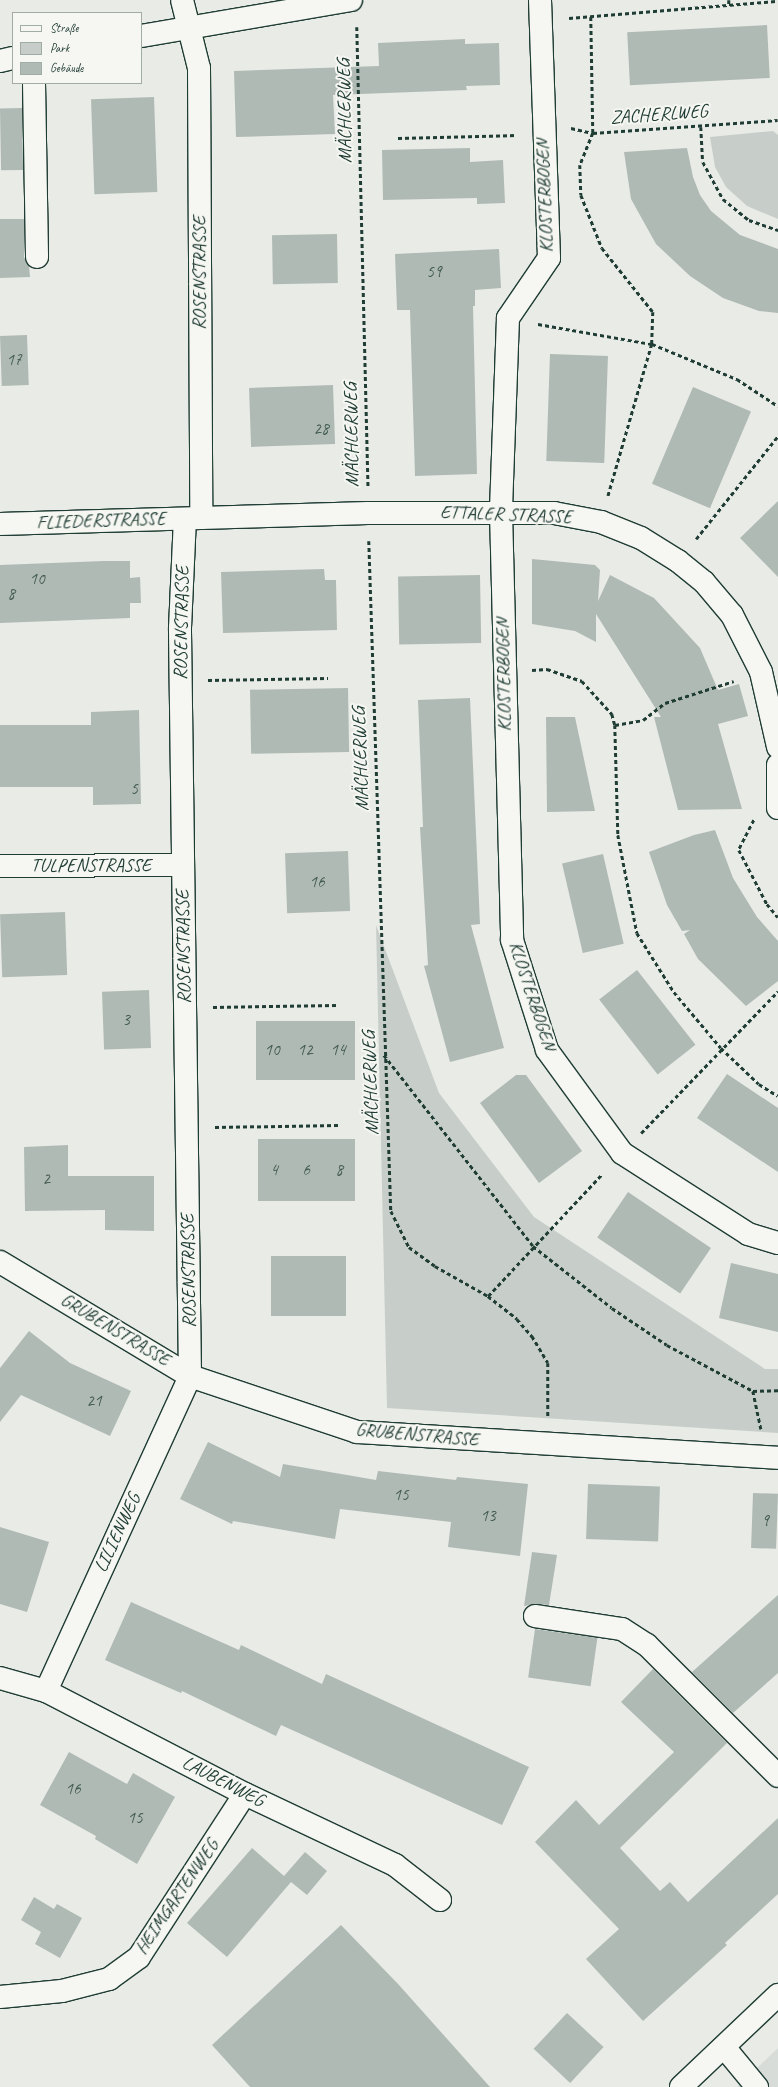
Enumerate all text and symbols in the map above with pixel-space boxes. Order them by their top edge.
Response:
legend [12,12,142,84]
text: Straße [50,20,78,36]
text: Park [50,40,69,56]
street label: MÄCHLERWEG [333,59,357,163]
text: Gebäude [50,60,83,76]
street label: ZACHERLWEG [610,100,708,130]
street label: KLOSTERBOGEN [532,139,558,253]
street label: ROSENSTRASSE [189,216,211,330]
house number: 59 [426,262,442,282]
house number: 17 [6,350,22,370]
street label: MÄCHLERWEG [340,383,364,487]
house number: 28 [313,419,329,439]
street label: ETTALER STRASSE [439,501,573,529]
street label: FLIEDERSTRASSE [36,507,166,535]
street label: ROSENSTRASSE [170,566,194,680]
house number: 10 [29,569,45,589]
house number: 8 [7,584,15,604]
street label: KLOSTERBOGEN [492,618,516,732]
street label: MÄCHLERWEG [348,707,374,811]
house number: 5 [130,779,138,799]
street label: TULPENSTRASSE [31,855,151,877]
house number: 16 [309,872,325,892]
street label: ROSENSTRASSE [172,890,196,1004]
street label: KLOSTERBOGEN [504,939,560,1053]
house number: 3 [122,1010,130,1030]
street label: MÄCHLERWEG [358,1031,384,1135]
house number: 10 [264,1040,280,1060]
house number: 12 [297,1040,313,1060]
house number: 14 [330,1040,346,1060]
house number: 4 [270,1160,278,1180]
house number: 6 [302,1160,310,1180]
house number: 8 [335,1160,343,1180]
house number: 2 [42,1169,50,1189]
street label: ROSENSTRASSE [177,1214,201,1328]
street label: GRUBENSTRASSE [56,1288,174,1372]
house number: 21 [86,1391,102,1411]
street label: GRUBENSTRASSE [355,1418,479,1452]
house number: 15 [393,1485,409,1505]
street label: LILIENWEG [90,1490,146,1576]
house number: 13 [480,1506,496,1526]
house number: 9 [761,1511,769,1531]
street label: LAUBENWEG [178,1752,268,1812]
house number: 16 [65,1779,81,1799]
house number: 15 [127,1808,143,1828]
street label: HEIMGARTENWEG [130,1835,224,1959]

